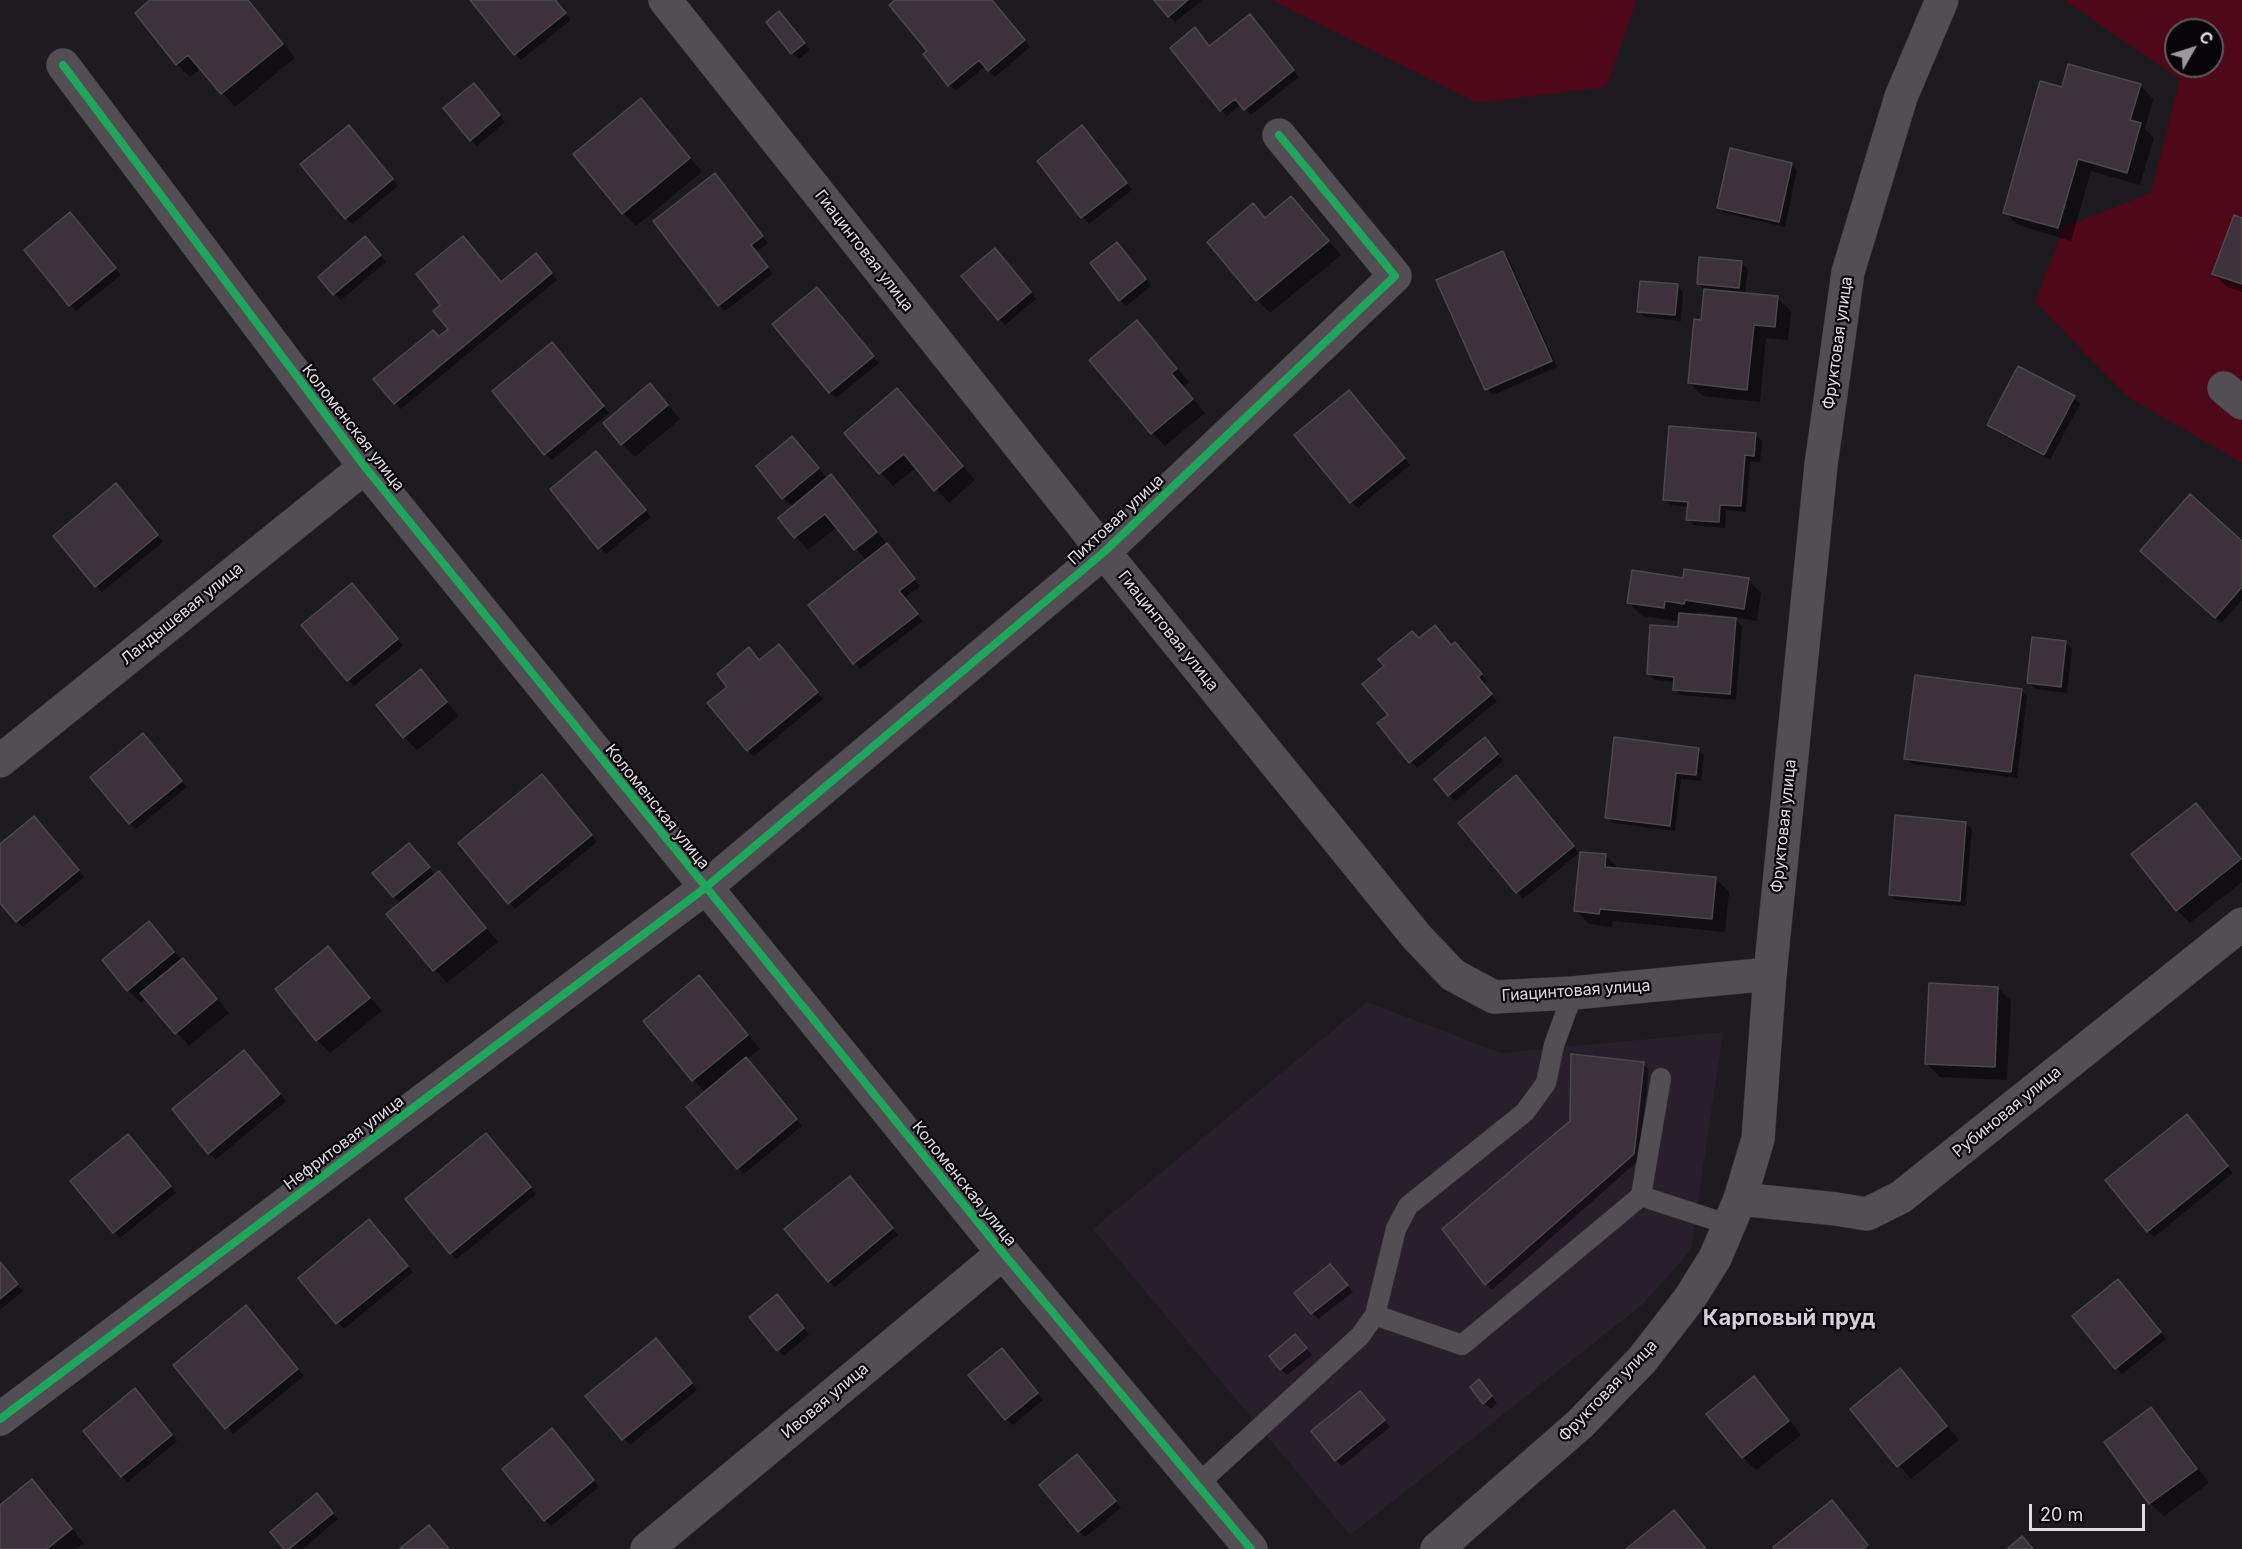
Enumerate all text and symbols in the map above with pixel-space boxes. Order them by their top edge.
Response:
north arrow [2164,18,2224,78]
text: С [2195,27,2218,49]
street label: Гиацинтовая улица [811,186,917,316]
street label: Фруктовая улица [1819,275,1857,411]
street label: Коломенская улица [298,361,408,495]
street label: Пихтовая улица [1064,471,1168,569]
street label: Ландышевая улица [117,559,247,669]
street label: Гиацинтовая улица [1114,567,1222,695]
street label: Коломенская улица [601,741,713,873]
street label: Фруктовая улица [1767,758,1801,894]
street label: Гиацинтовая улица [1501,976,1651,1006]
street label: Рубиновая улица [1949,1062,2065,1162]
street label: Нефритовая улица [280,1092,408,1194]
street label: Коломенская улица [908,1118,1020,1250]
district label: Карповый пруд [1703,1305,1875,1331]
street label: Фруктовая улица [1555,1336,1661,1446]
street label: Ивовая улица [778,1359,872,1443]
scale bar [2032,1492,2148,1530]
text: 20 m [2040,1504,2083,1525]

